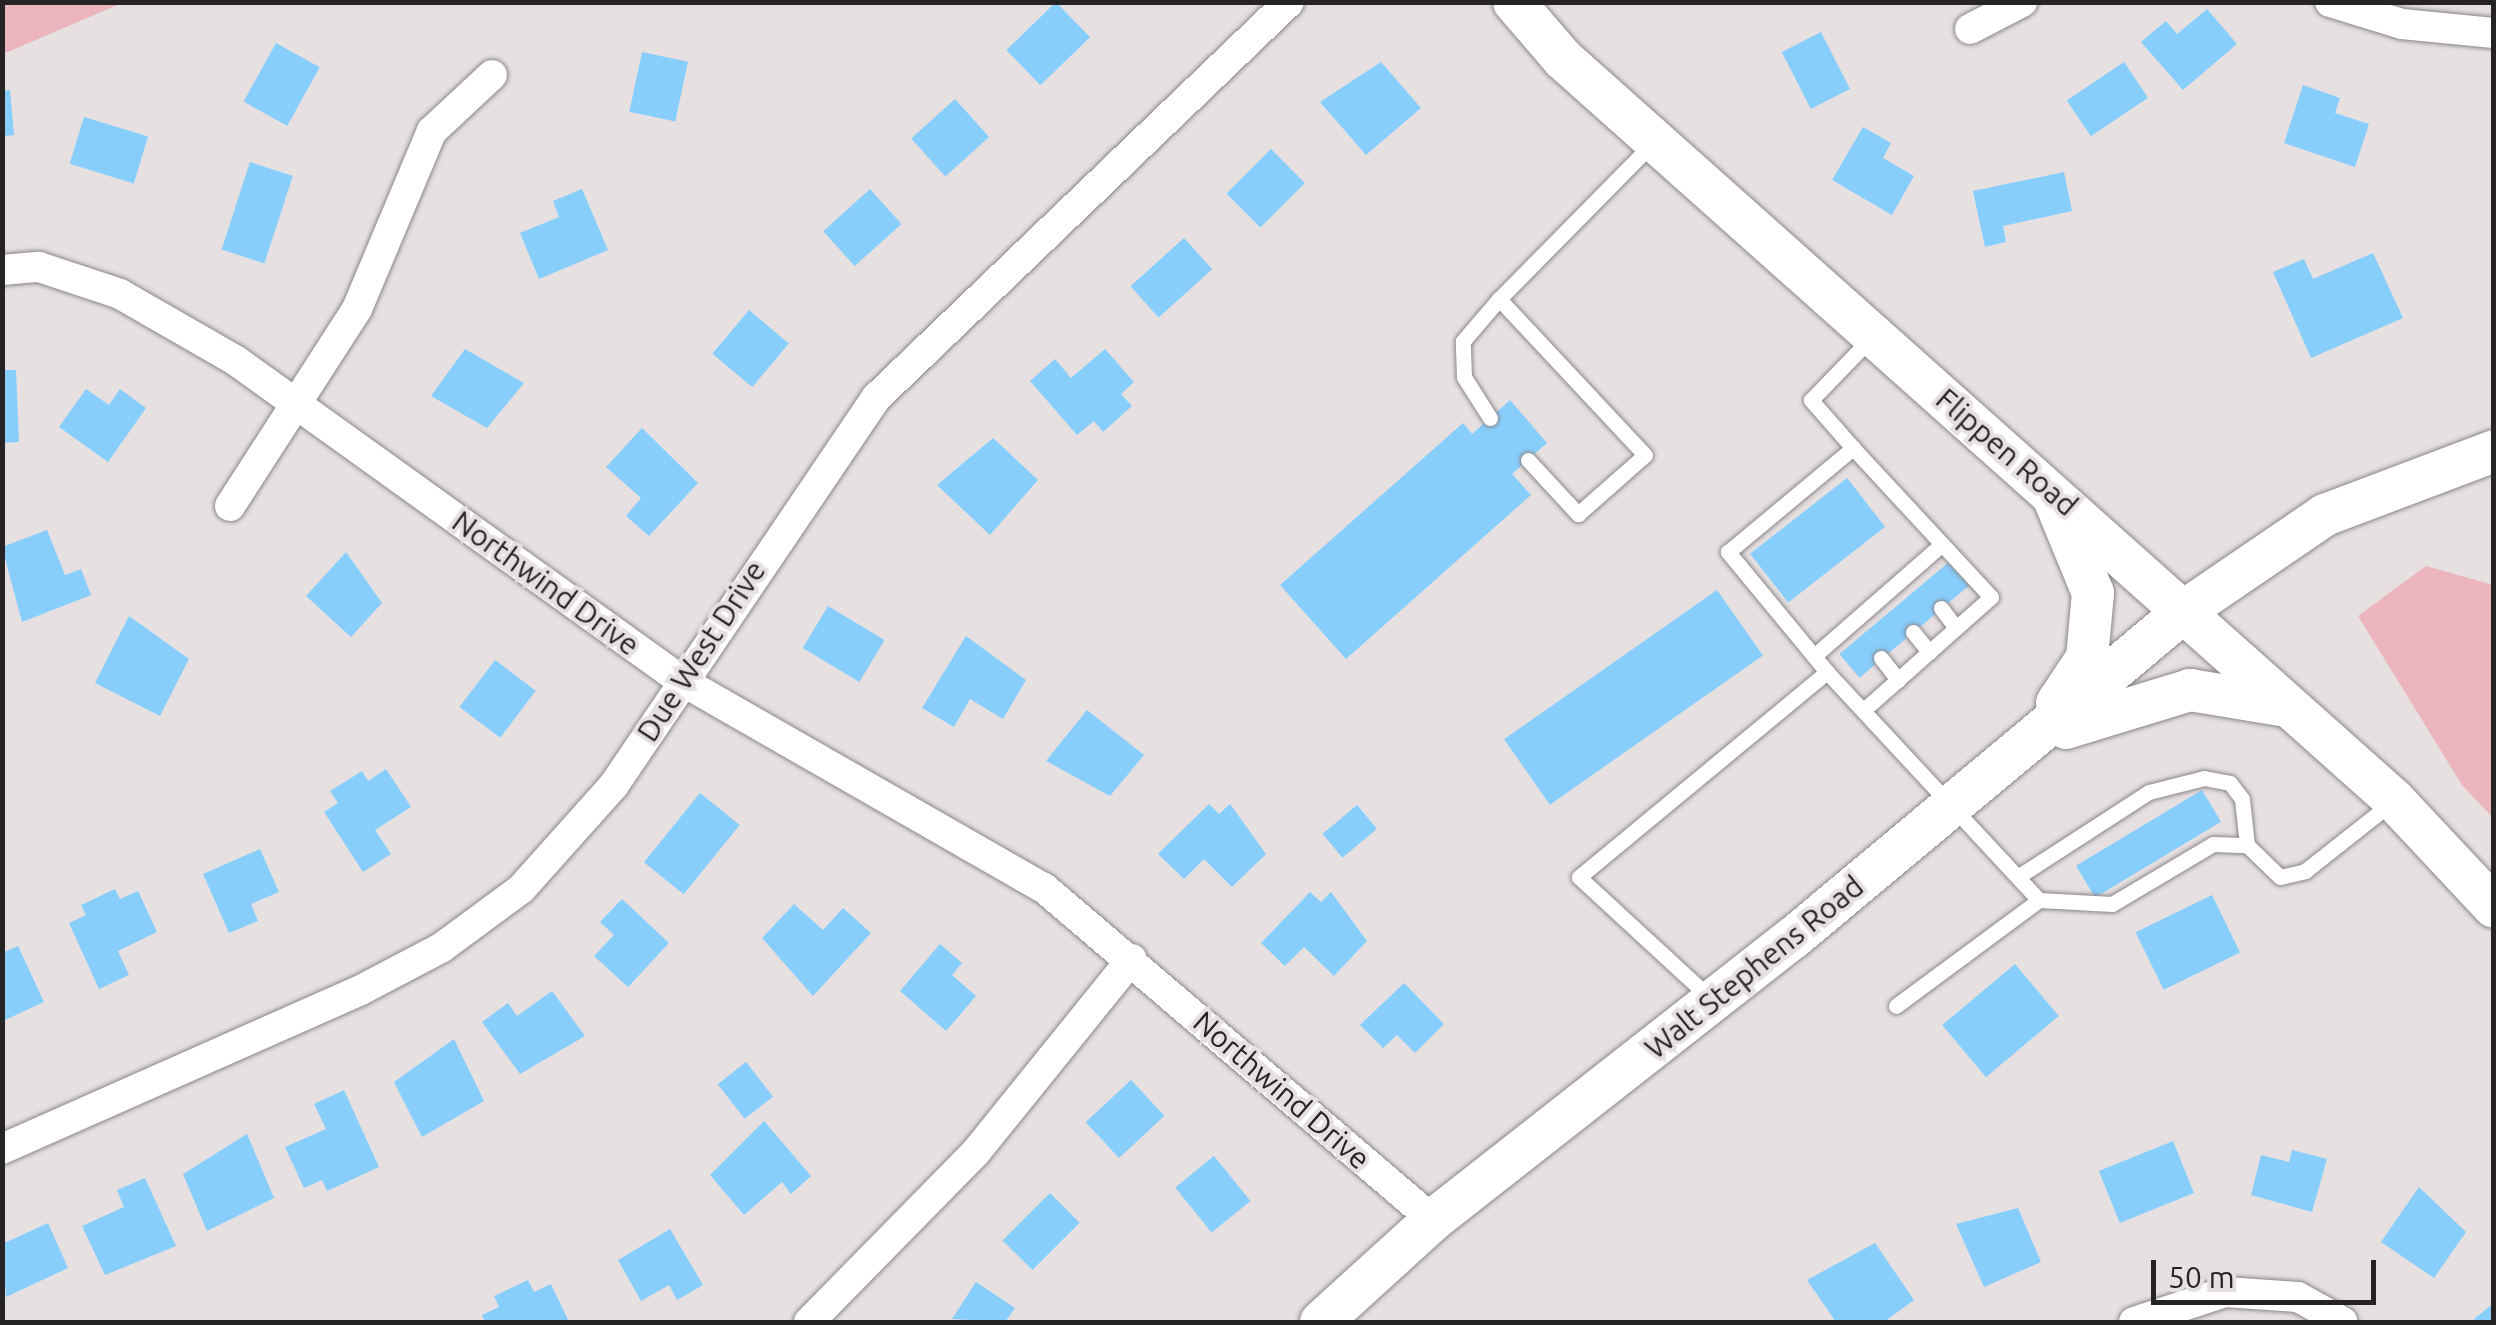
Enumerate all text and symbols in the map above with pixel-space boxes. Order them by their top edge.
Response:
street label: Flippen Road [1929,381,2085,523]
street label: Northwind Drive [446,503,646,663]
street label: Due West Drive [629,554,773,748]
street label: Walt Stephens Road [1638,868,1870,1066]
street label: Northwind Drive [1186,1004,1378,1176]
scale bar [2156,1240,2381,1302]
text: 50 m [2168,1260,2235,1294]

